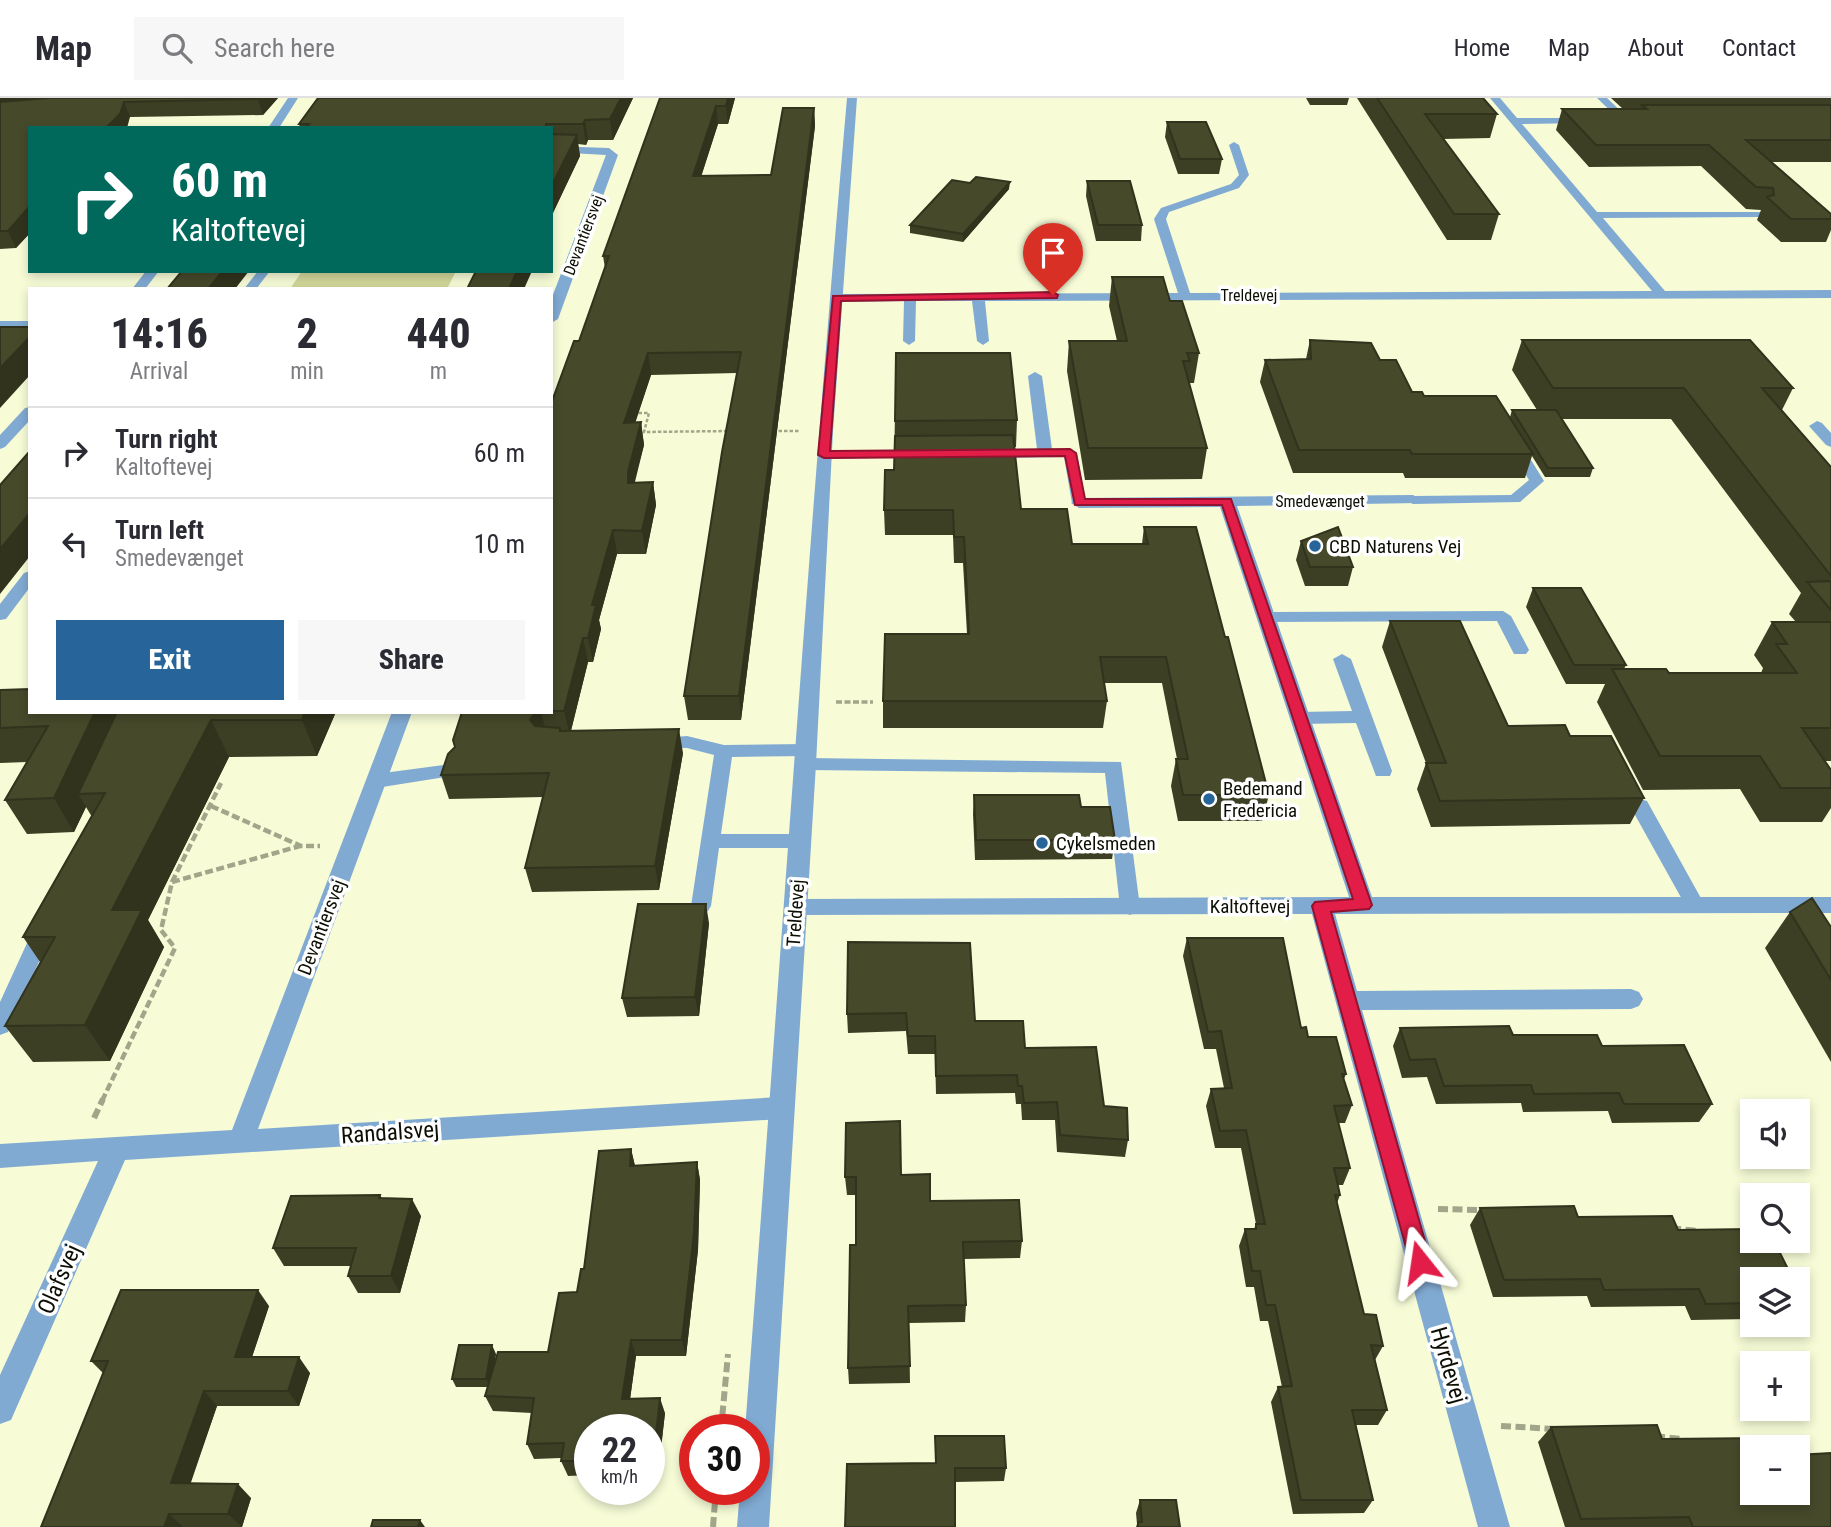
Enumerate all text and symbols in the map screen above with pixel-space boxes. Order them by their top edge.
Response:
search box [134,17,624,80]
text: Map [35,29,92,68]
icon: search [158,29,196,67]
text: Search here [214,33,335,63]
text: Home [1454,34,1510,62]
text: Map [1548,34,1590,62]
text: About [1628,34,1684,62]
text: Contact [1722,34,1796,62]
text: 60 m [171,152,268,209]
icon: right [56,154,147,245]
street label: Devantiersvej [559,192,607,278]
text: Kaltoftevej [171,211,306,249]
pin [1023,223,1083,295]
icon: arrive [1034,234,1072,272]
street label: Treldevej [1221,286,1277,305]
text: 14:16 [110,309,208,358]
text: 2 [296,309,318,358]
text: 440 [406,309,471,358]
text: Arrival [130,358,188,385]
text: min [290,358,324,385]
text: m [430,358,447,385]
text: Turn right [115,424,217,454]
icon: right [56,434,94,472]
text: 60 m [474,438,525,468]
text: Kaltoftevej [115,454,212,481]
street label: Smedevænget [1275,492,1365,511]
text: Turn left [115,515,204,545]
icon: left [56,525,94,563]
text: 10 m [474,529,525,559]
place label: CBD Naturens Vej [1329,535,1461,558]
marker: CBD Naturens Vej [1307,538,1323,554]
text: Smedevænget [115,545,244,572]
button: Exit [56,620,284,700]
button: Share [298,620,525,700]
place label: Bedemand Fredericia [1223,777,1303,822]
marker: Bedemand Fredericia [1201,791,1217,807]
place label: Cykelsmeden [1056,832,1156,855]
marker: Cykelsmeden [1034,835,1050,851]
street label: Devantiersvej [293,876,350,978]
street label: Treldevej [782,879,809,947]
street label: Kaltoftevej [1210,895,1290,918]
map controls [1740,1099,1810,1505]
button: sound [1740,1099,1810,1169]
street label: Randalsvej [340,1116,440,1149]
button: search [1740,1183,1810,1253]
position arrow [1383,1225,1457,1299]
street label: Olafsvej [32,1240,87,1318]
button: layers [1740,1267,1810,1337]
street label: Hyrdevej [1425,1324,1472,1406]
button: + [1740,1351,1810,1421]
speed limit sign: 30 [679,1414,770,1505]
text: 22 [602,1430,637,1471]
button: − [1740,1435,1810,1505]
text: km/h [601,1466,638,1487]

